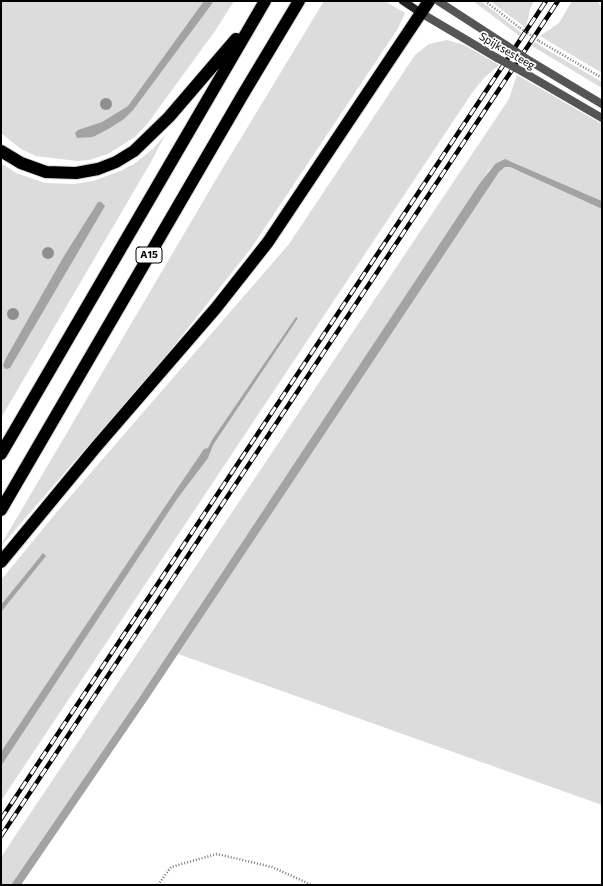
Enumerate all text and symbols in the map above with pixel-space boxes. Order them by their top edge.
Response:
street label: Spijksesteeg [477,30,537,72]
road number: A15 [136,247,162,263]

